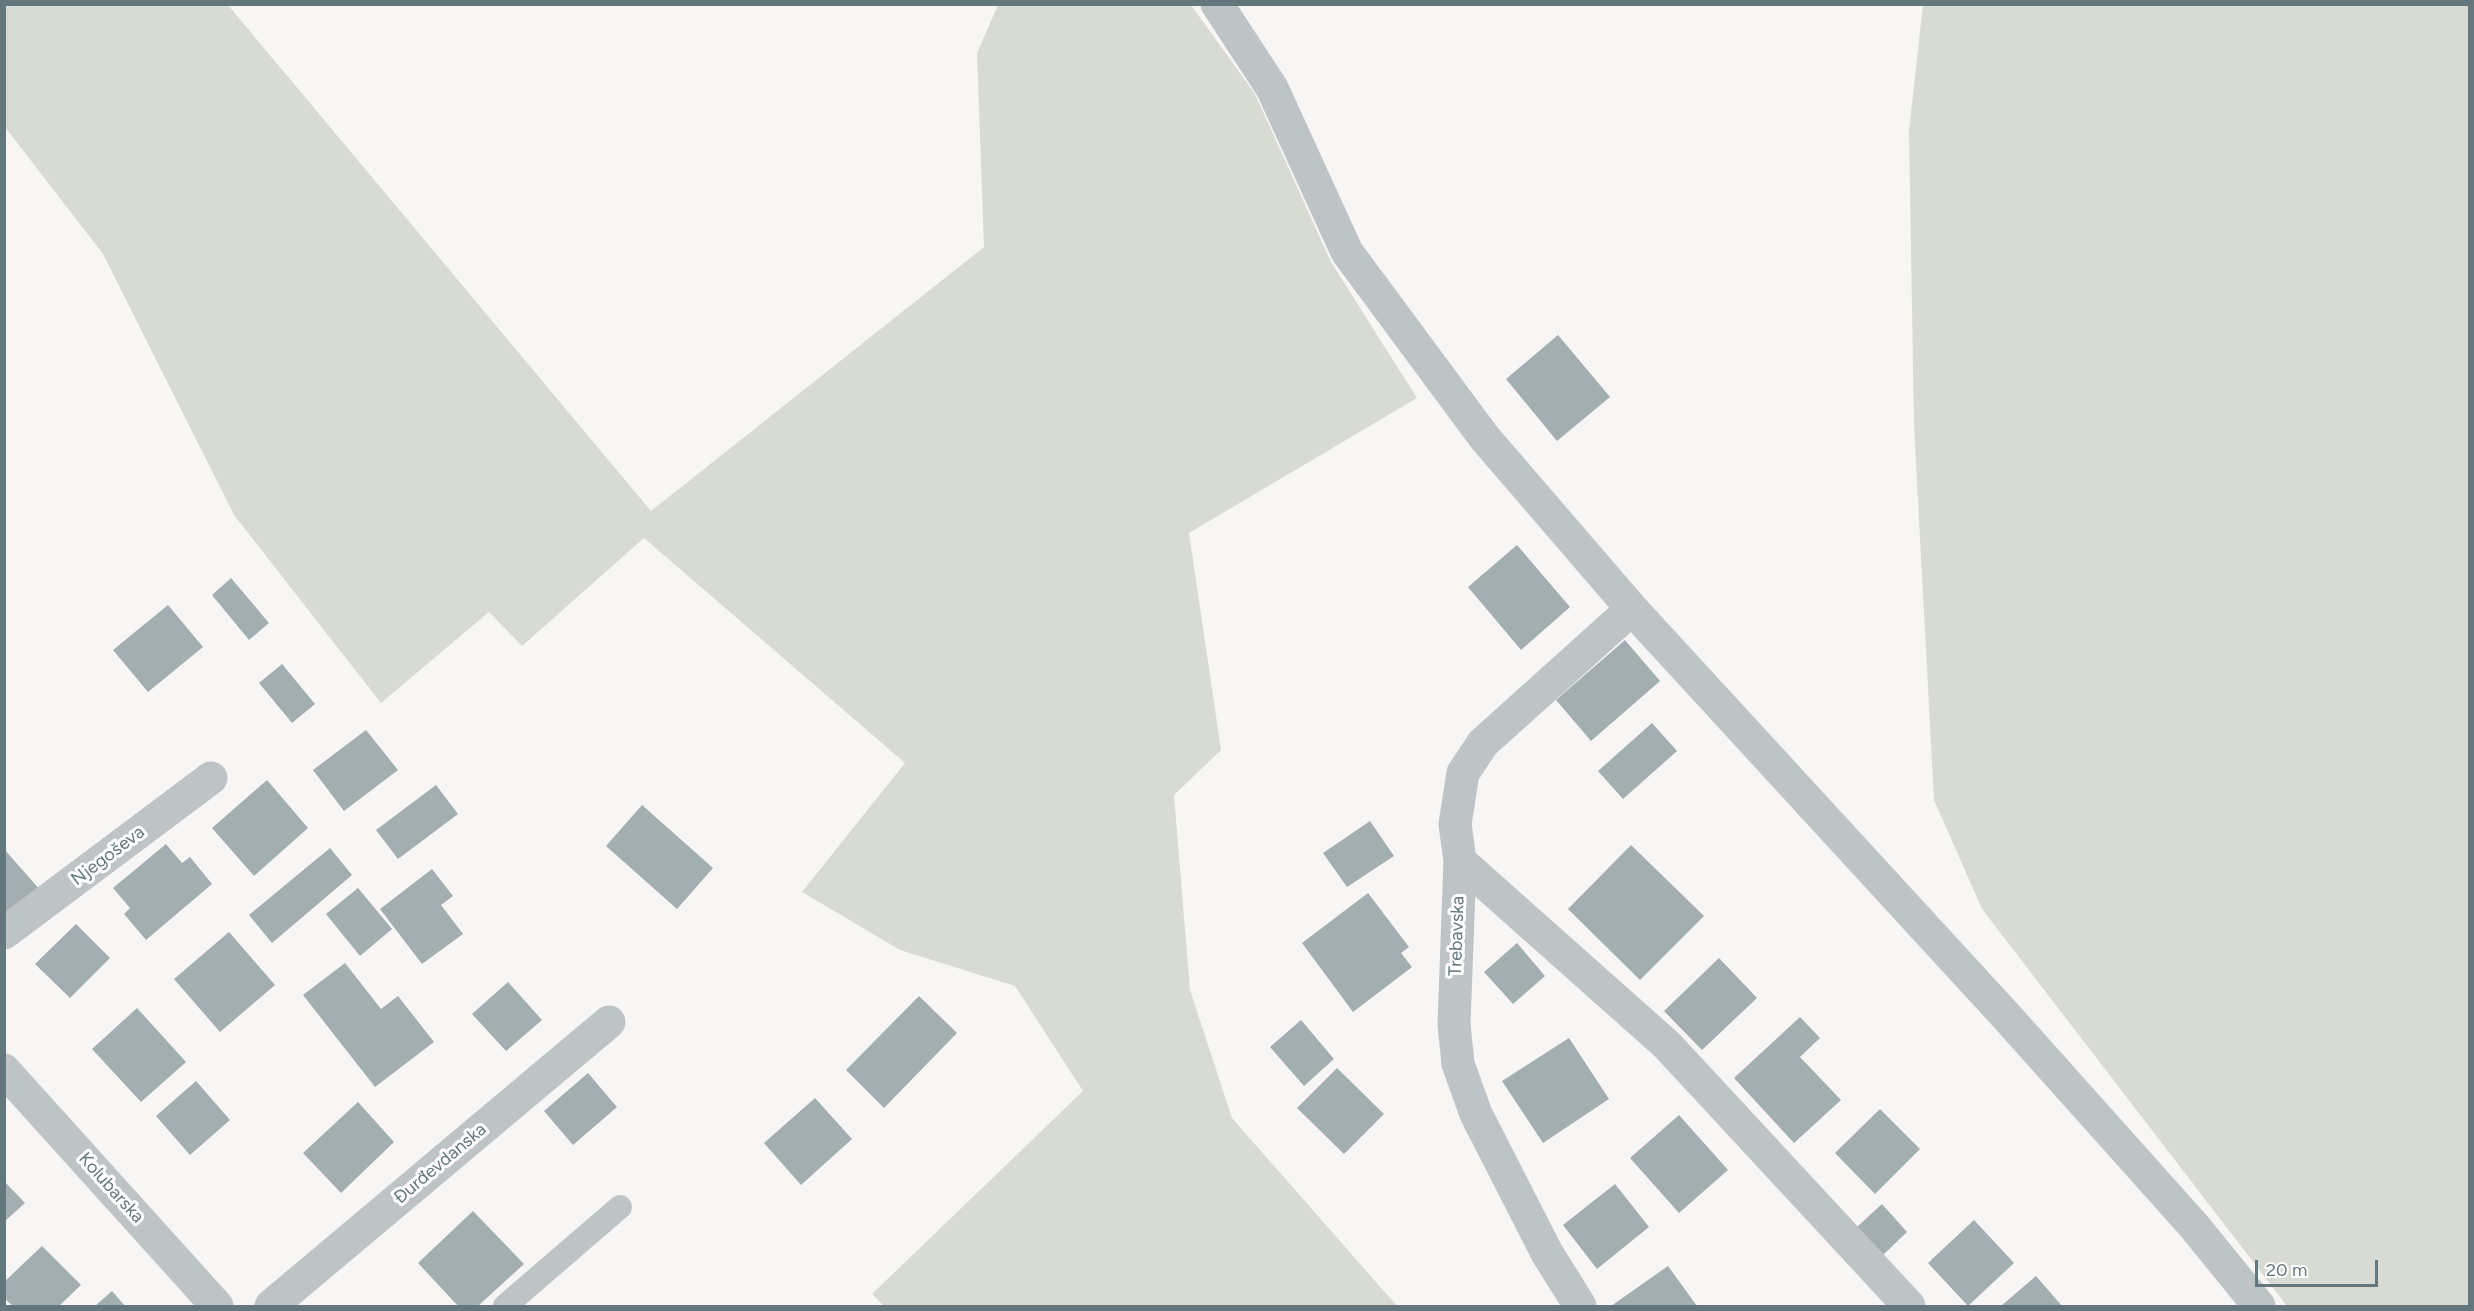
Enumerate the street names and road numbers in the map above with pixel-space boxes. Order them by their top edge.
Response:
street label: Njegoševa [67,822,149,890]
street label: Trebavska [1445,896,1469,976]
street label: Đurđevdanska [389,1119,491,1209]
street label: Kolubarska [74,1148,148,1228]

